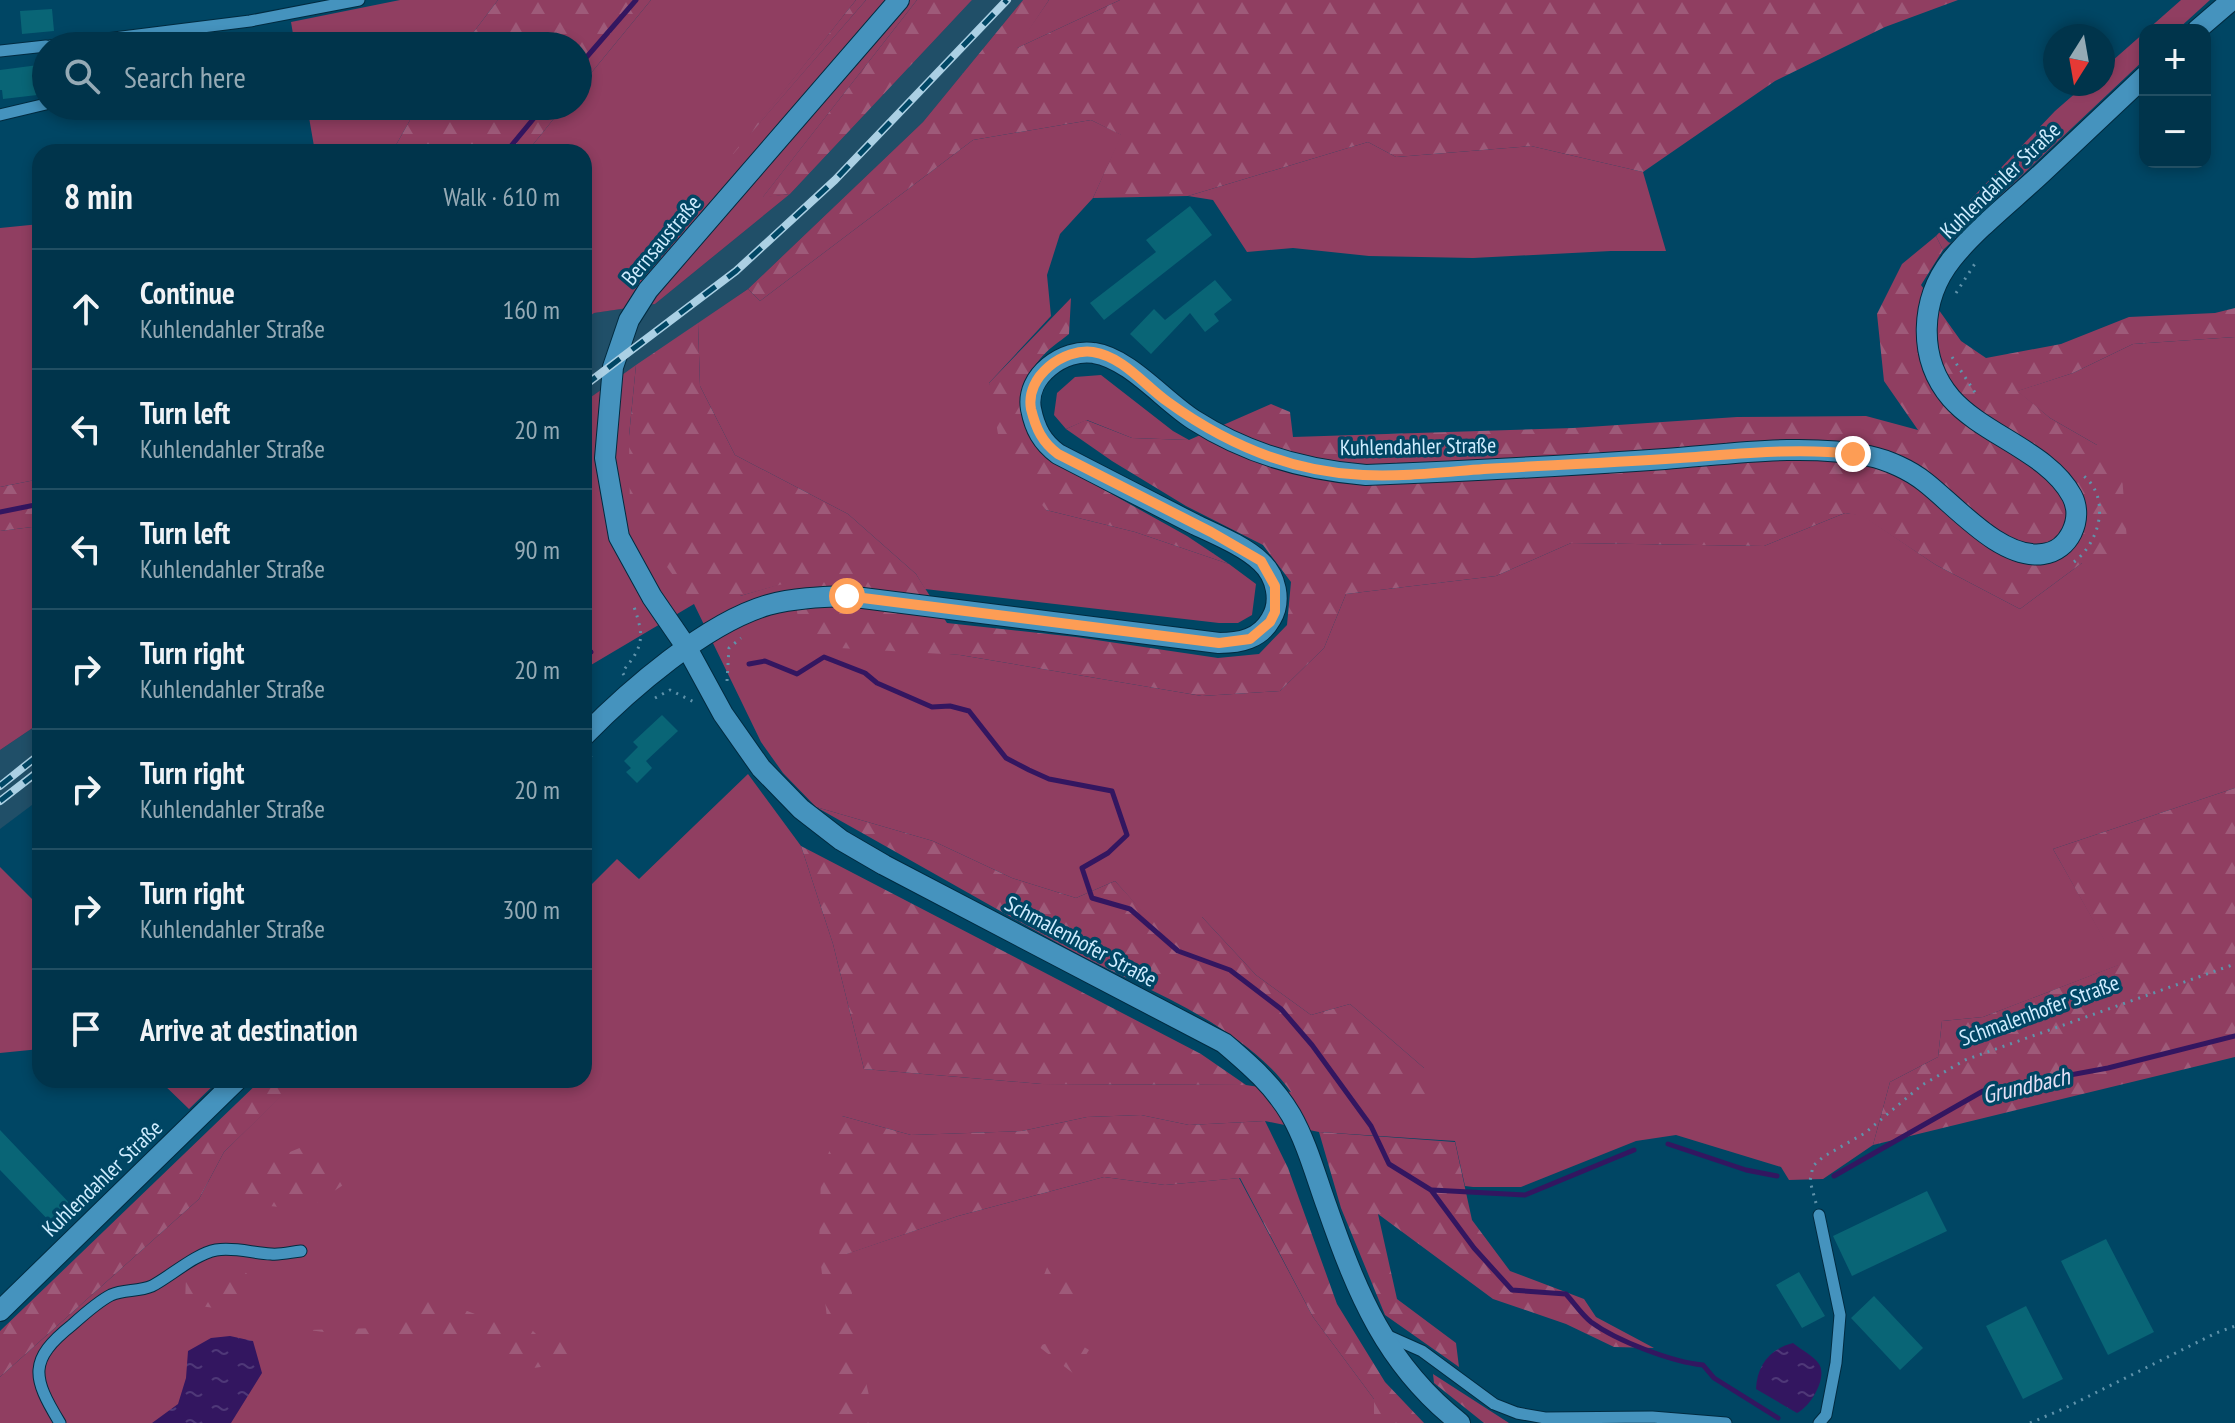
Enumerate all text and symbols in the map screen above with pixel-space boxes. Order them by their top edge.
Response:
north arrow [2043,24,2115,96]
map controls [2139,24,2211,168]
button: + [2139,24,2211,96]
search box [32,32,592,120]
icon: search [60,54,104,98]
text: Search here [124,57,246,96]
button: − [2139,96,2211,168]
street label: Kuhlendahler Straße [1934,116,2066,244]
text: 8 min [64,174,133,218]
text: Walk · 610 m [443,180,560,213]
street label: Bernsaustraße [615,189,707,291]
text: Continue [140,273,235,312]
icon: ahead [64,287,108,331]
text: 160 m [502,293,560,326]
text: Kuhlendahler Straße [140,312,325,345]
text: Turn left [140,393,230,432]
icon: left [64,407,108,451]
text: 20 m [514,413,560,446]
street label: Kuhlendahler Straße [1340,431,1496,461]
text: Kuhlendahler Straße [140,432,325,465]
route end [1835,436,1871,472]
text: Turn left [140,513,230,552]
icon: left [64,527,108,571]
text: 90 m [514,533,560,566]
text: Kuhlendahler Straße [140,552,325,585]
route start [829,578,865,614]
text: Turn right [140,633,244,672]
icon: right [64,647,108,691]
text: 20 m [514,653,560,686]
text: Kuhlendahler Straße [140,672,325,705]
text: Turn right [140,753,244,792]
icon: right [64,767,108,811]
text: 20 m [514,773,560,806]
text: Kuhlendahler Straße [140,792,325,825]
text: Turn right [140,873,244,912]
icon: right [64,887,108,931]
street label: Schmalenhofer Straße [1000,889,1162,993]
text: 300 m [502,893,560,926]
text: Kuhlendahler Straße [140,912,325,945]
street label: Schmalenhofer Straße [1955,968,2123,1052]
icon: arrive [64,1007,108,1051]
text: Arrive at destination [140,1010,358,1049]
water label: Grundbach [1979,1060,2074,1111]
street label: Kuhlendahler Straße [36,1114,168,1242]

